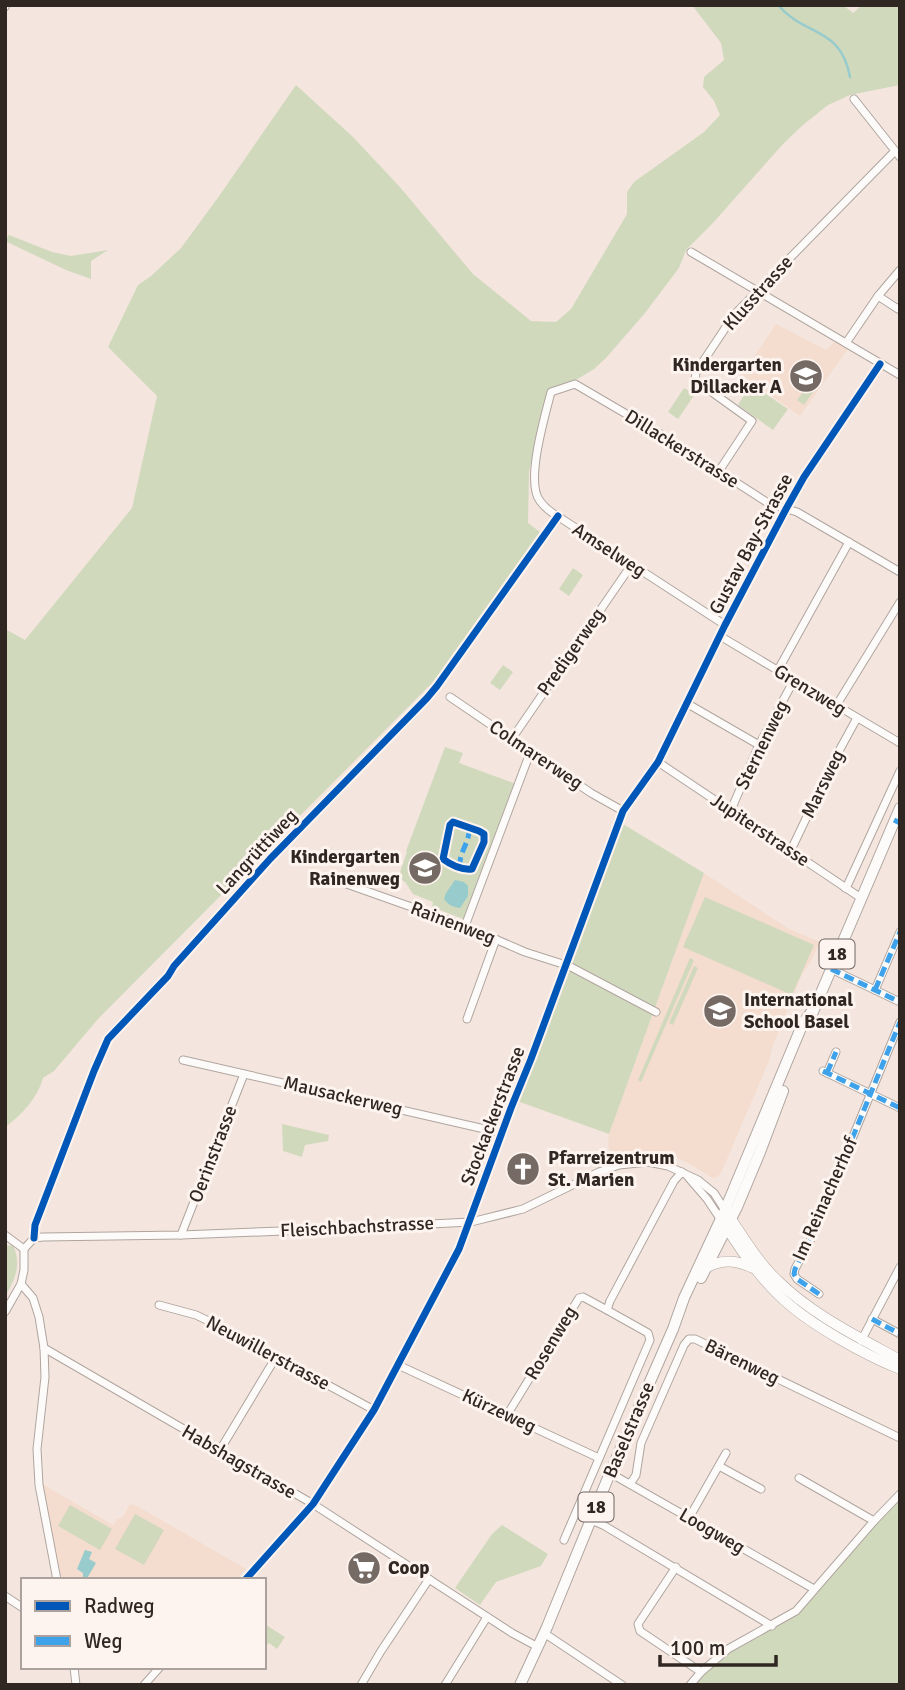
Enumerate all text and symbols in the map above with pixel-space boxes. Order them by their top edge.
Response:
street label: Klusstrasse [718,250,798,336]
place label: Kindergarten Dillacker A [672,353,782,399]
school or university icon: Kindergarten Dillacker A [787,357,825,395]
street label: Dillackerstrasse [620,404,744,494]
street label: Gustav Bay-Strasse [704,469,798,619]
street label: Amselweg [568,517,650,583]
street label: Predigerweg [532,603,610,701]
street label: Grenzweg [769,659,851,721]
street label: Sternenweg [730,696,794,794]
street label: Colmarerweg [484,715,588,795]
street label: Marsweg [796,746,850,822]
street label: Jupiterstrasse [706,788,814,872]
street label: Langrüttiweg [211,804,303,900]
place label: Kindergarten Rainenweg [290,845,400,891]
school or university icon: Kindergarten Rainenweg [406,849,444,887]
street label: Rainenweg [407,896,499,950]
road number: 18 [820,939,854,968]
place label: International School Basel [744,988,853,1034]
school or university icon: International School Basel [701,992,739,1030]
street label: Stockackerstrasse [455,1043,531,1189]
street label: Mausackerweg [281,1071,405,1121]
street label: Oerinstrasse [183,1102,243,1206]
street label: Im Reinacherhof [787,1132,864,1265]
place label: Pfarreizentrum St. Marien [548,1146,675,1192]
church icon: Pfarreizentrum St. Marien [504,1150,542,1188]
street label: Fleischbachstrasse [279,1211,435,1243]
street label: Rosenweg [520,1302,582,1384]
street label: Neuwillerstrasse [202,1310,334,1396]
street label: Bärenweg [701,1334,783,1390]
street label: Baselstrasse [598,1378,660,1482]
street label: Kürzeweg [458,1383,540,1439]
street label: Habshagstrasse [177,1420,301,1504]
road number: 18 [578,1492,614,1522]
street label: Loogweg [675,1503,749,1559]
supermarket icon: Coop [345,1549,383,1587]
place label: Coop [388,1556,430,1580]
legend [21,1578,266,1669]
text: Radweg [84,1593,155,1619]
scale bar [660,1624,776,1668]
text: Weg [84,1628,123,1654]
text: 100 m [670,1635,725,1661]

